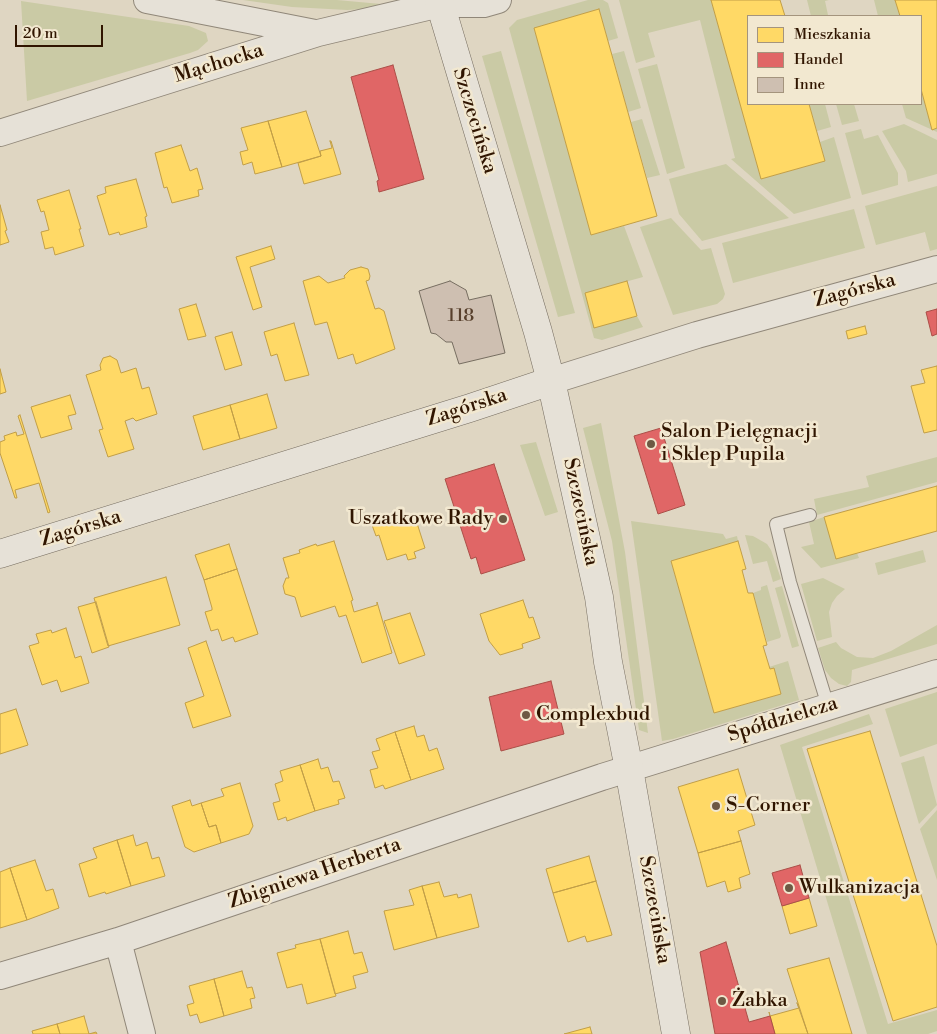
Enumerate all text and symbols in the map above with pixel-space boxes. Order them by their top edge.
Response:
scale bar [18,15,105,47]
legend [747,15,922,105]
text: 20 m [23,24,58,43]
text: Mieszkania [794,25,871,44]
street label: Mąchocka [171,39,267,89]
text: Handel [794,50,843,69]
street label: Szczecińska [447,65,501,177]
text: Inne [794,75,825,94]
street label: Zagórska [812,269,898,313]
house number: 118 [448,306,474,328]
street label: Zagórska [424,384,510,432]
place label: Salon Pielęgnacji i Sklep Pupila [661,420,818,467]
marker: Salon Pielęgnacji i Sklep Pupila [645,438,657,450]
street label: Szczecińska [557,456,603,568]
street label: Zagórska [38,505,124,553]
place label: Uszatkowe Rady [348,507,493,531]
marker: Uszatkowe Rady [497,513,509,525]
street label: Spółdzielcza [725,692,841,748]
place label: Complexbud [536,703,650,727]
marker: Complexbud [520,709,532,721]
place label: S-Corner [726,794,810,818]
marker: S-Corner [710,800,722,812]
street label: Zbigniewa Herberta [226,833,404,915]
street label: Szczecińska [633,854,675,966]
place label: Wulkanizacja [799,876,920,900]
marker: Wulkanizacja [783,882,795,894]
place label: Żabka [732,989,788,1013]
marker: Żabka [716,995,728,1007]

